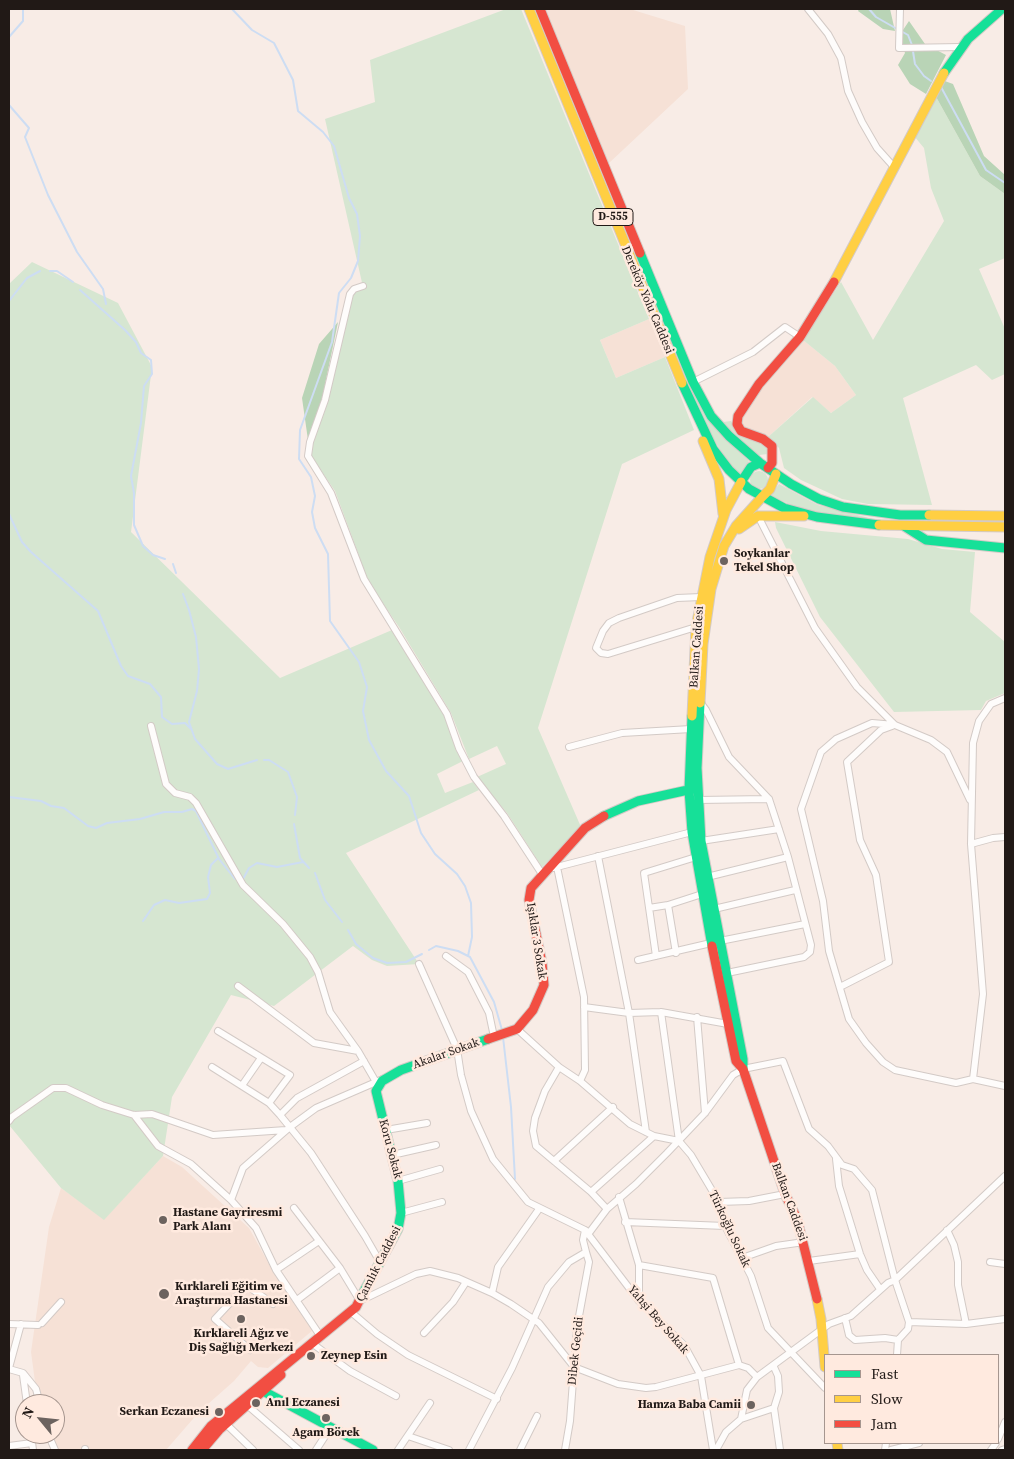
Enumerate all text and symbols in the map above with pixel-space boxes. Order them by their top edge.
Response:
road number: D-555 [593,208,633,226]
street label: Dereköy Yolu Caddesi [618,244,676,356]
place label: Soykanlar Tekel Shop [734,547,794,575]
marker: Soykanlar Tekel Shop [718,555,730,567]
street label: Balkan Caddesi [687,606,707,688]
street label: Işıklar 3 Sokak [523,902,549,980]
street label: Akalar Sokak [411,1035,481,1073]
street label: Koru Sokak [375,1118,405,1180]
street label: Balkan Caddesi [768,1161,810,1243]
street label: Türkoğlu Sokak [705,1188,753,1270]
place label: Hastane Gayriresmi Park Alanı [173,1206,282,1234]
marker: Hastane Gayriresmi Park Alanı [157,1214,169,1226]
street label: Çamlık Caddesi [354,1224,404,1304]
place label: Kırklareli Eğitim ve Araştırma Hastanesi [175,1280,288,1308]
street label: Yahşi Bey Sokak [624,1283,692,1357]
marker: Kırklareli Eğitim ve Araştırma Hastanesi [157,1287,171,1301]
marker: Kırklareli Ağız ve Diş Sağlığı Merkezi [235,1313,247,1325]
street label: Dibek Geçidi [565,1316,587,1386]
place label: Kırklareli Ağız ve Diş Sağlığı Merkezi [189,1327,293,1355]
place label: Zeynep Esin [321,1349,387,1363]
marker: Zeynep Esin [305,1350,317,1362]
legend [824,1354,999,1444]
text: Fast [871,1363,898,1384]
text: Slow [871,1388,903,1409]
north arrow [15,1394,65,1444]
place label: Anıl Eczanesi [266,1396,340,1410]
marker: Anıl Eczanesi [250,1397,262,1409]
place label: Hamza Baba Camii [638,1398,741,1412]
marker: Hamza Baba Camii [745,1399,757,1411]
text: N [16,1403,39,1422]
place label: Serkan Eczanesi [120,1405,209,1419]
marker: Serkan Eczanesi [213,1406,225,1418]
marker: Agam Börek [320,1412,332,1424]
text: Jam [871,1413,897,1434]
place label: Agam Börek [292,1426,360,1440]

